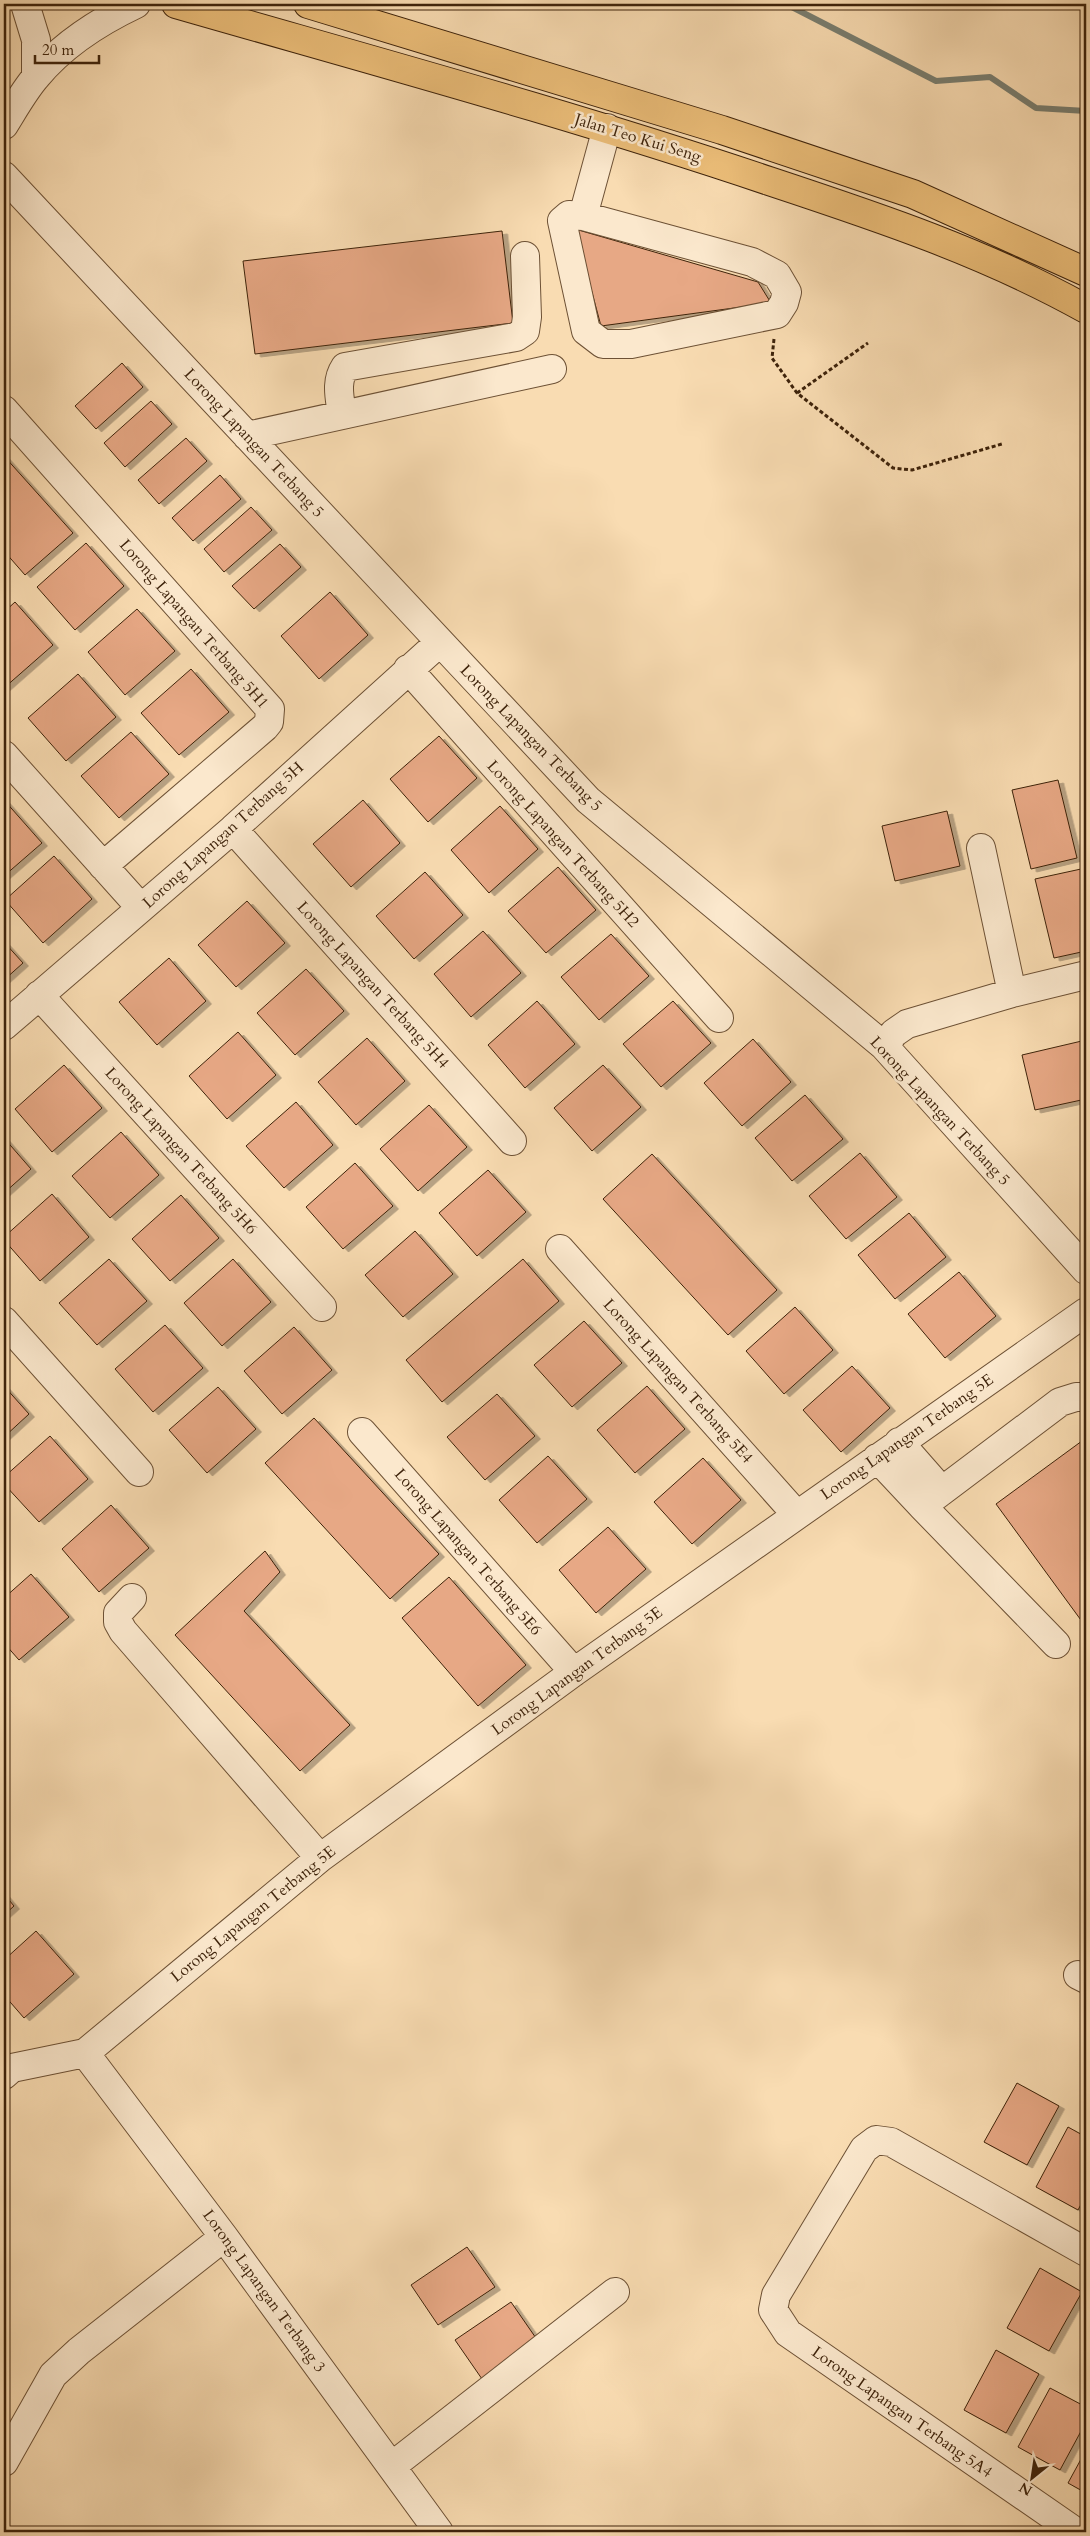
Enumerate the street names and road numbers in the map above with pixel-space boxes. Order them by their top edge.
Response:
street label: Jalan Teo Kui Seng [570,108,704,168]
street label: Lorong Lapangan Terbang 5 [179,364,329,522]
street label: Lorong Lapangan Terbang 5H1 [114,535,274,713]
street label: Lorong Lapangan Terbang 5 [455,660,607,816]
street label: Lorong Lapangan Terbang 5H2 [482,756,644,932]
street label: Lorong Lapangan Terbang 5H [138,757,308,913]
street label: Lorong Lapangan Terbang 5H4 [292,897,454,1073]
street label: Lorong Lapangan Terbang 5 [865,1032,1015,1190]
street label: Lorong Lapangan Terbang 5H6 [100,1063,262,1239]
street label: Lorong Lapangan Terbang 5E4 [598,1294,758,1468]
street label: Lorong Lapangan Terbang 5E [816,1369,998,1505]
street label: Lorong Lapangan Terbang 5E6 [389,1464,547,1640]
street label: Lorong Lapangan Terbang 5E [487,1601,667,1741]
street label: Lorong Lapangan Terbang 5E [166,1840,340,1987]
street label: Lorong Lapangan Terbang 3 [197,2205,331,2377]
street label: Lorong Lapangan Terbang 5A4 [807,2341,997,2483]

